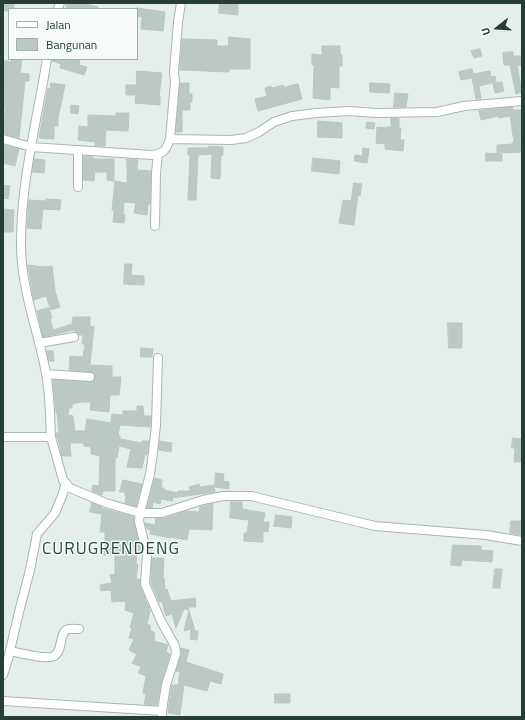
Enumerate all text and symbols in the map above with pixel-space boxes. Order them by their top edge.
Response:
legend [8,8,138,60]
north arrow [477,8,517,48]
text: Jalan [46,15,71,34]
text: U [477,26,494,37]
text: Bangunan [46,35,97,54]
district label: CURUGRENDENG [42,540,180,560]

